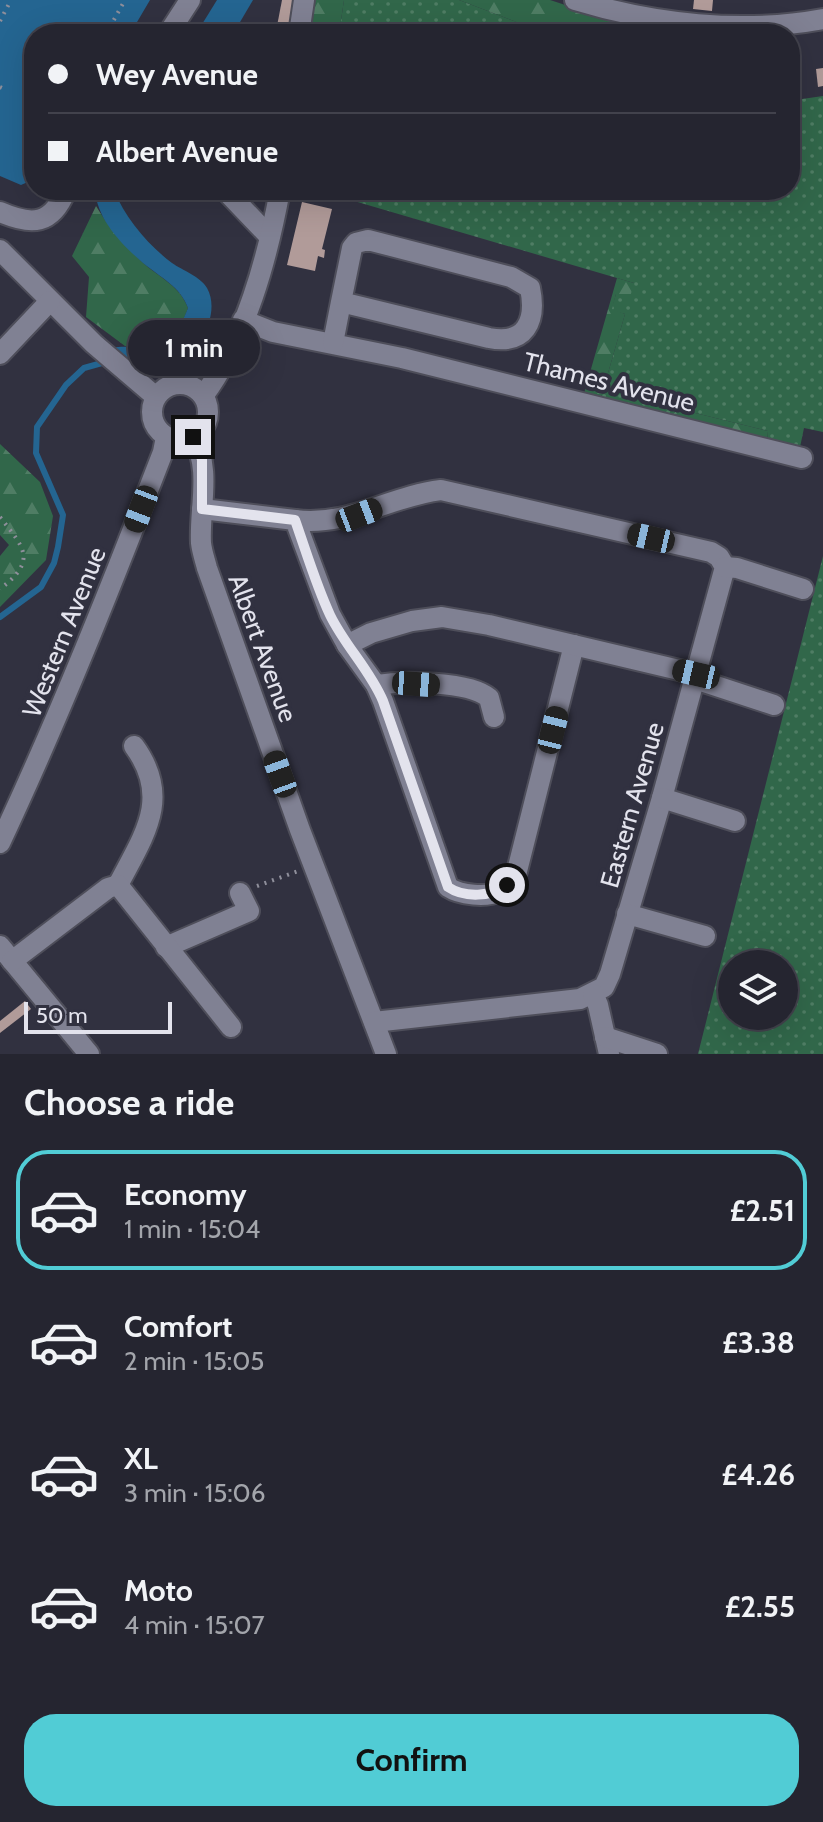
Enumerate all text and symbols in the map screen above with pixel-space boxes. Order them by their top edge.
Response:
text: Wey Avenue [96,56,258,93]
text: Albert Avenue [96,133,278,170]
callout: 1 min [127,321,259,377]
text: 1 min [165,332,223,364]
street label: Thames Avenue [520,345,698,419]
route end [175,419,211,455]
car [121,482,161,536]
car [332,495,386,535]
car [625,521,677,555]
street label: Western Avenue [15,542,113,722]
street label: Albert Avenue [221,570,305,726]
car [670,657,722,691]
car [391,670,441,698]
car [536,704,570,756]
street label: Eastern Avenue [593,719,671,891]
car [261,747,299,801]
route start [489,867,525,903]
map controls [718,950,798,1030]
button: layers [718,950,798,1030]
scale bar [24,998,172,1034]
text: 50 m [36,1002,88,1029]
text: Choose a ride [24,1080,234,1124]
icon: car [28,1174,100,1246]
text: Economy [124,1176,247,1213]
text: £2.51 [730,1192,795,1229]
text: 1 min · 15:04 [124,1213,260,1245]
icon: car [28,1306,100,1378]
text: Comfort [124,1308,232,1345]
text: £3.38 [722,1324,795,1361]
text: 2 min · 15:05 [124,1345,264,1377]
icon: car [28,1438,100,1510]
text: XL [124,1440,158,1477]
text: £4.26 [721,1456,795,1493]
text: 3 min · 15:06 [124,1477,266,1509]
icon: car [28,1570,100,1642]
text: Moto [124,1572,193,1609]
text: £2.55 [725,1588,795,1625]
text: 4 min · 15:07 [124,1609,265,1641]
button: Confirm [24,1714,799,1806]

